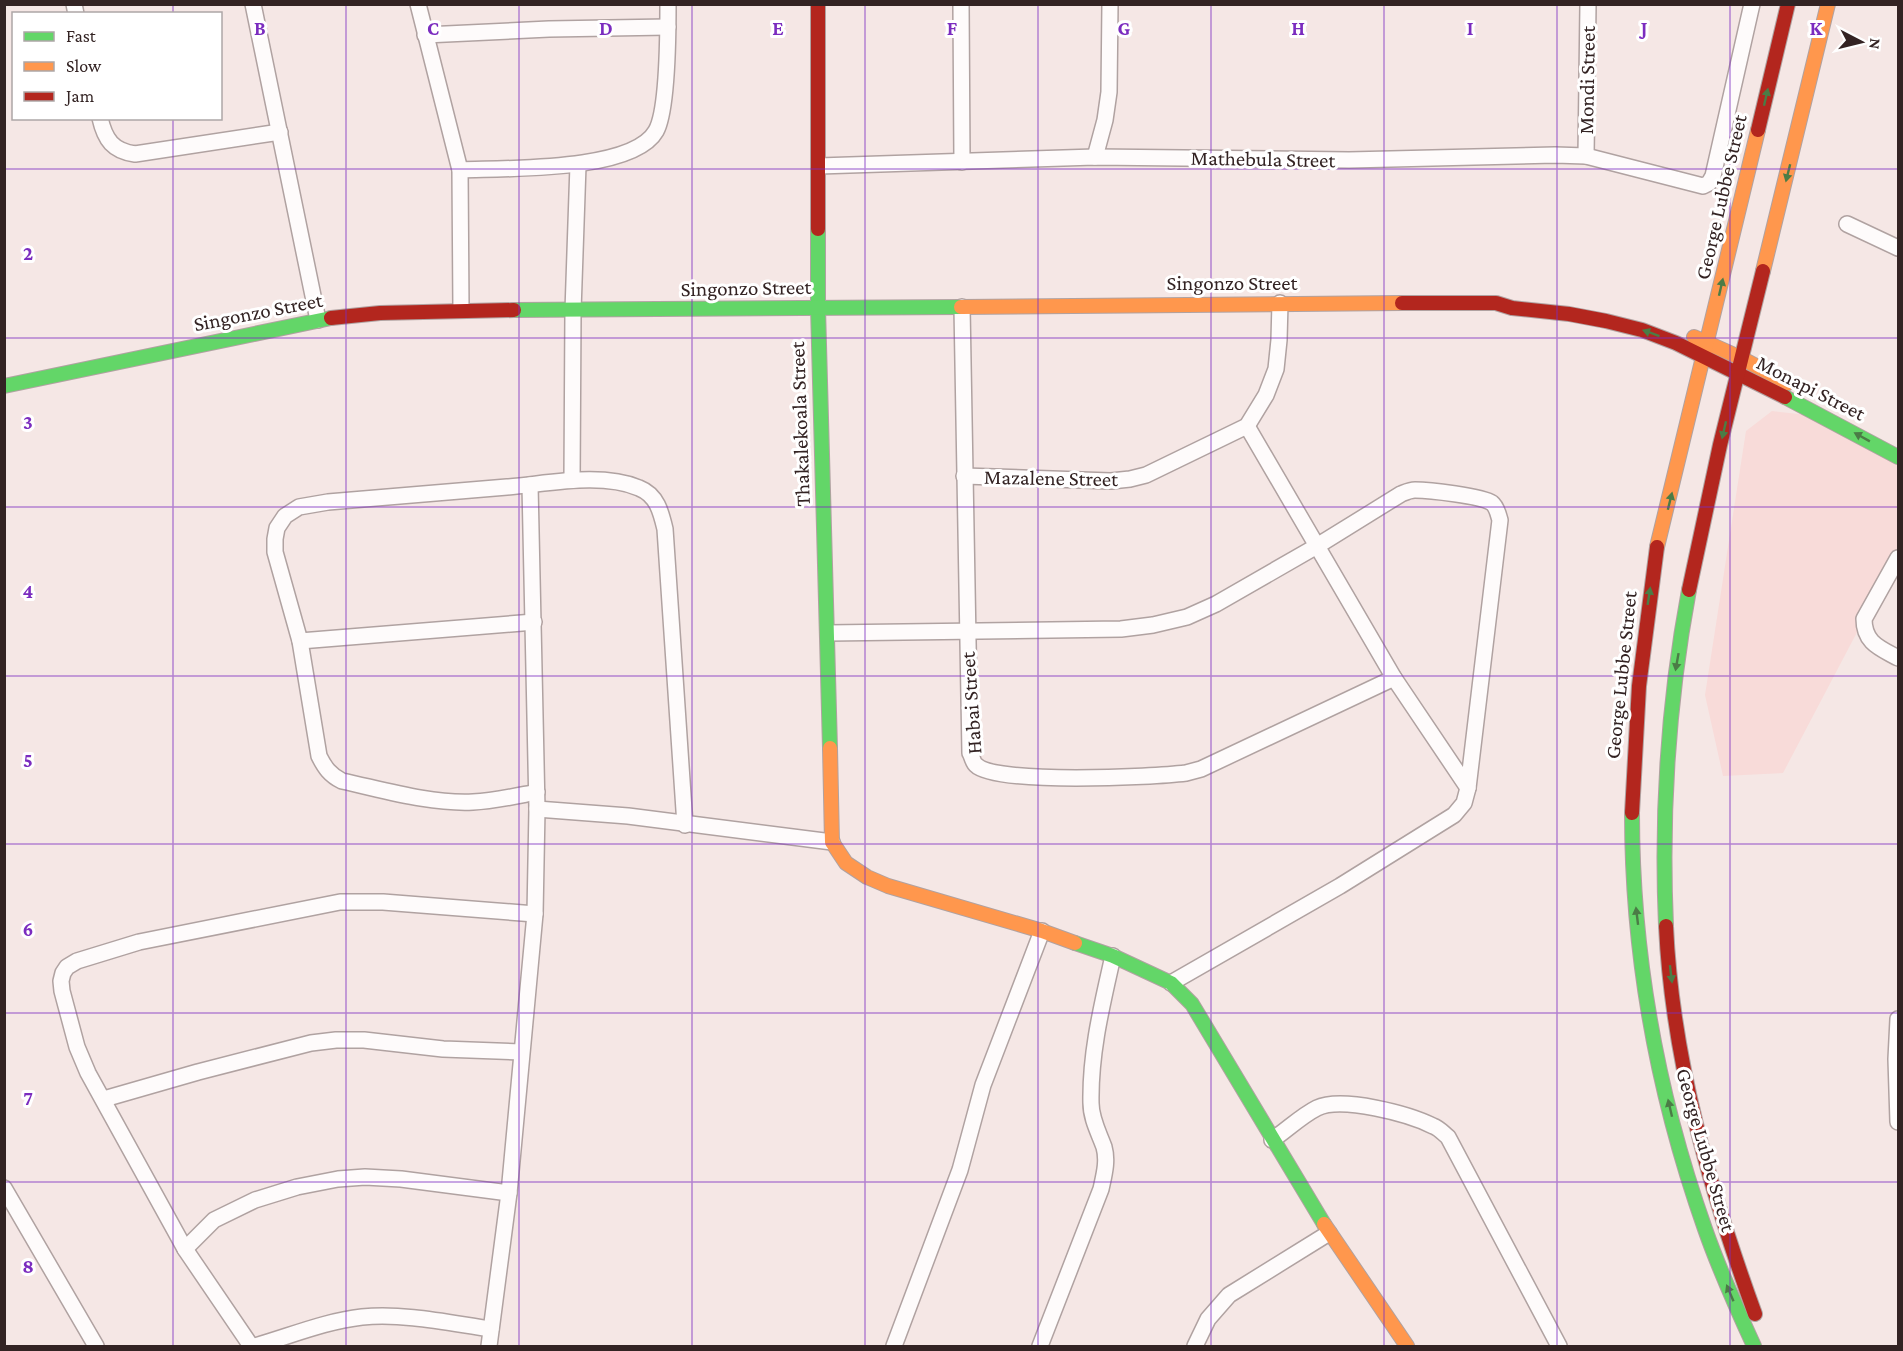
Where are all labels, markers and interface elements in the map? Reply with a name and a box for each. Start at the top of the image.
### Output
legend [12,12,222,120]
north arrow [1831,12,1891,72]
text: B [254,17,266,39]
text: C [427,17,439,39]
text: D [599,17,613,39]
text: E [772,17,784,39]
text: F [947,17,958,39]
text: G [1118,17,1131,39]
text: H [1291,17,1305,39]
text: I [1467,17,1474,39]
text: J [1639,17,1648,39]
text: K [1810,17,1824,39]
street label: Mondi Street [1574,24,1600,135]
text: Fast [66,26,97,46]
text: N [1866,37,1884,50]
text: Slow [66,56,102,76]
text: Jam [64,86,95,106]
one-way arrow [1762,88,1772,106]
street label: George Lubbe Street [1690,111,1752,282]
street label: Mathebula Street [1190,146,1337,172]
one-way arrow [1782,163,1792,182]
text: 2 [23,242,33,264]
street label: Singonzo Street [1167,271,1298,295]
street label: Singonzo Street [680,275,813,301]
one-way arrow [1717,277,1727,296]
street label: Singonzo Street [192,288,326,336]
one-way arrow [1642,328,1660,338]
street label: Thakalekoala Street [785,340,815,507]
street label: Monapi Street [1753,350,1870,426]
text: 3 [23,411,33,433]
one-way arrow [1718,421,1728,440]
one-way arrow [1853,432,1870,442]
street label: Mazalene Street [984,465,1119,491]
one-way arrow [1665,491,1675,510]
text: 4 [23,580,34,602]
one-way arrow [1645,586,1654,605]
street label: George Lubbe Street [1600,589,1642,760]
street label: Habai Street [955,650,987,755]
one-way arrow [1672,653,1681,672]
text: 5 [23,749,33,771]
one-way arrow [1632,906,1642,925]
text: 6 [23,918,33,940]
one-way arrow [1667,965,1676,984]
street label: George Lubbe Street [1671,1066,1741,1235]
text: 7 [23,1087,33,1109]
one-way arrow [1665,1098,1674,1117]
text: 8 [22,1255,34,1277]
one-way arrow [1725,1284,1735,1302]

